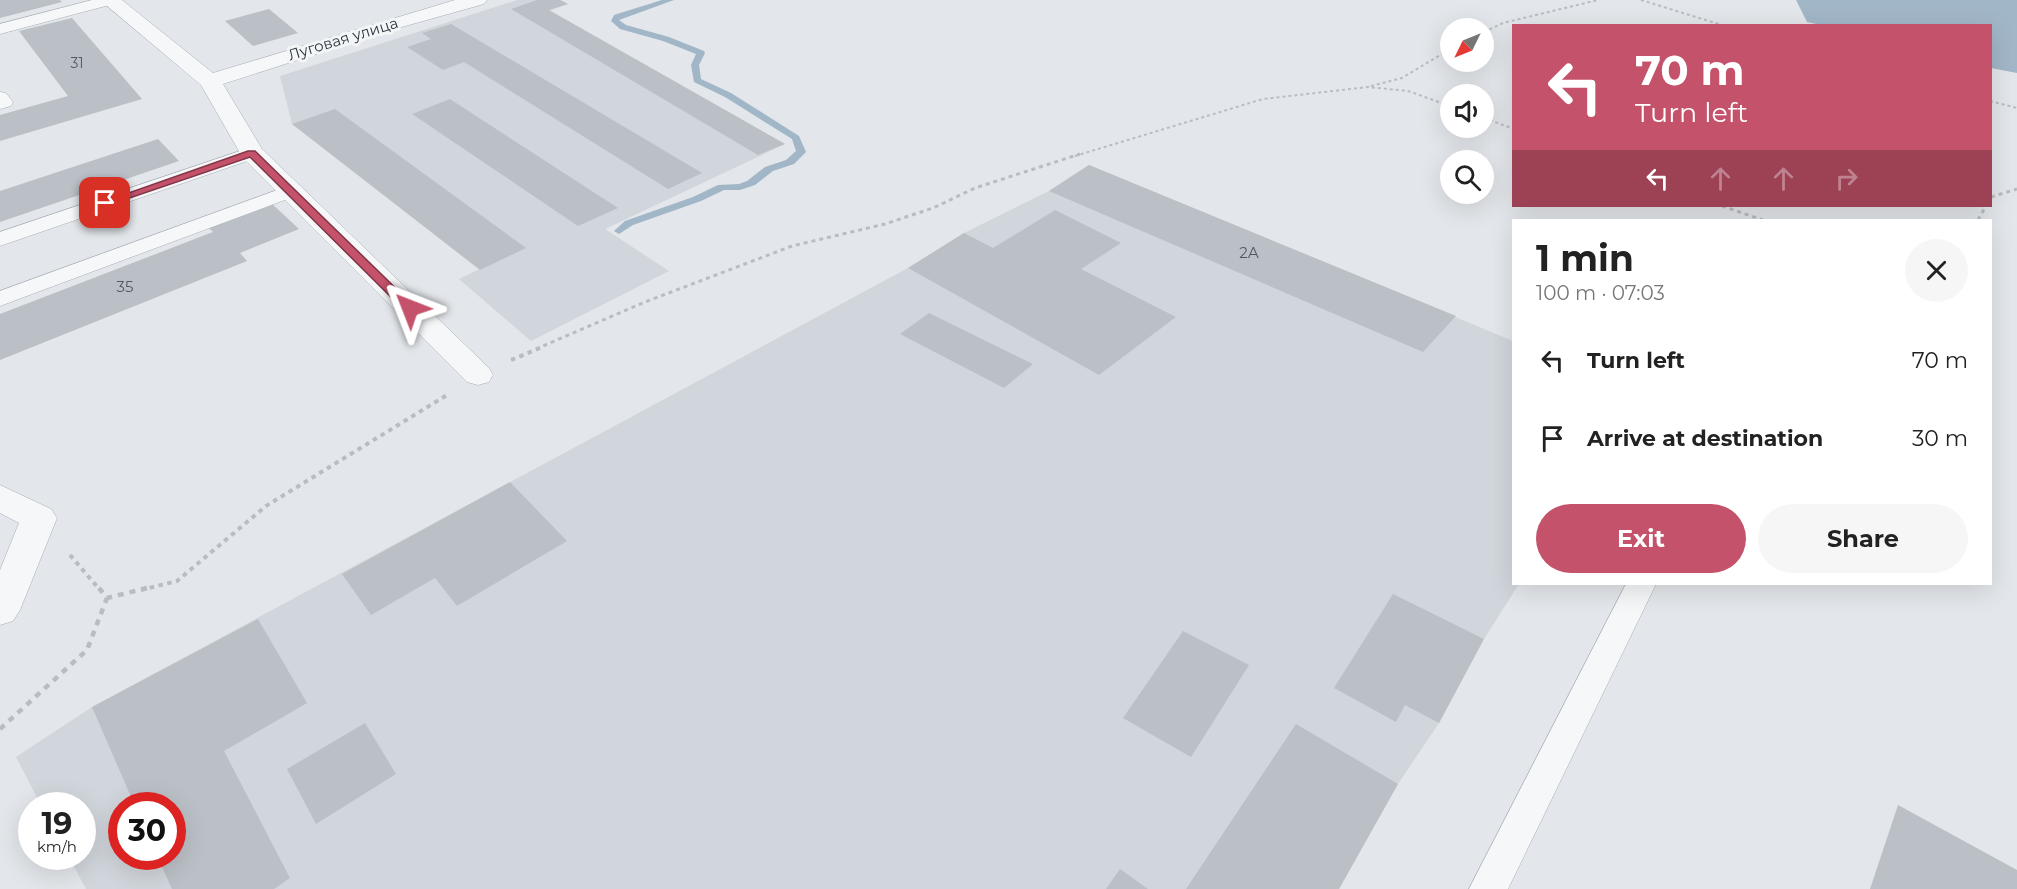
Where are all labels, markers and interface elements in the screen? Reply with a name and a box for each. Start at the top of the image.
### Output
street label: Луговая улица [285,13,400,64]
north arrow [1440,18,1494,72]
map controls [1440,18,1494,204]
text: 70 m [1635,44,1745,96]
icon: left [1536,48,1614,126]
house number: 31 [71,54,83,72]
button: sound [1440,84,1494,138]
text: Turn left [1635,96,1748,129]
button: search [1440,150,1494,204]
icon: left [1641,162,1674,195]
icon: ahead [1704,162,1737,195]
icon: ahead [1767,162,1800,195]
icon: right [1830,162,1863,195]
pin [79,177,130,228]
icon: arrive [88,186,121,219]
text: 1 min [1536,236,1634,280]
button: close [1905,239,1968,302]
house number: 2А [1239,243,1259,262]
position arrow [378,276,442,340]
house number: 35 [117,277,133,296]
text: 100 m · 07:03 [1536,281,1665,305]
icon: left [1536,344,1569,377]
text: Turn left [1587,347,1685,374]
text: 70 m [1912,347,1968,374]
icon: arrive [1536,422,1569,455]
text: Arrive at destination [1587,425,1823,452]
text: 30 m [1912,425,1968,452]
button: Exit [1536,504,1746,573]
button: Share [1758,504,1968,573]
speed limit sign: 30 [108,792,186,870]
text: 19 [42,805,72,842]
text: km/h [37,837,77,856]

